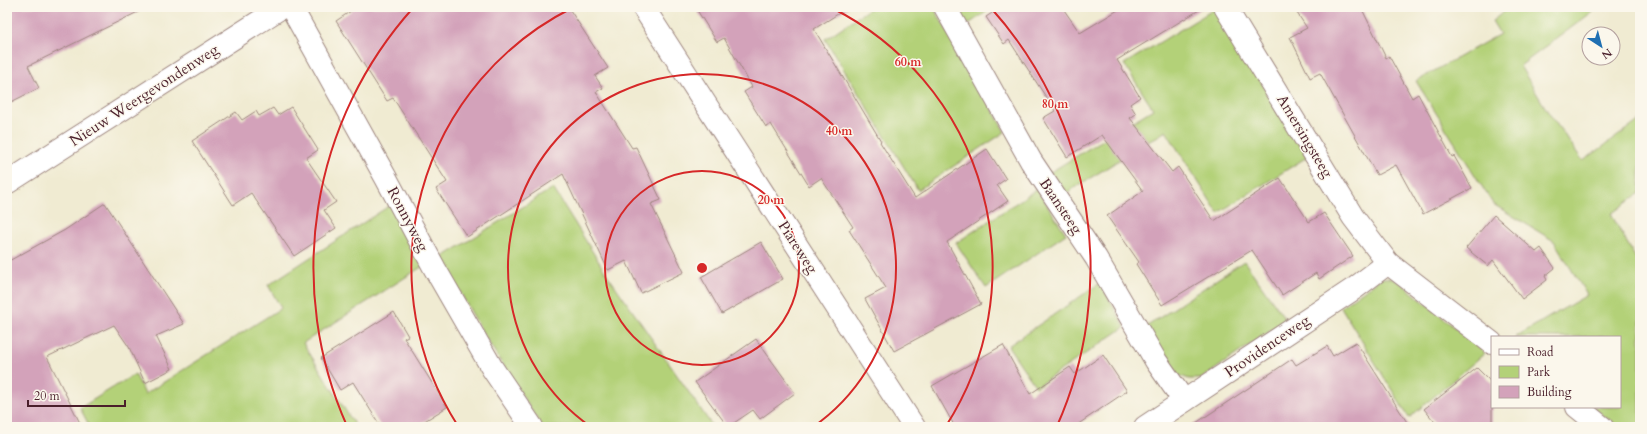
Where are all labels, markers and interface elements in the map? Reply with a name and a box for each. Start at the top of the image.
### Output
north arrow [1581,26,1621,66]
street label: Nieuw Weergevondenweg [66,39,223,151]
text: N [1598,45,1615,63]
text: 60 m [895,54,922,70]
street label: Amersingsteeg [1272,91,1338,182]
text: 80 m [1042,96,1069,112]
text: 40 m [826,123,853,139]
street label: Baansteeg [1035,174,1087,238]
street label: Ronnyweg [383,183,434,255]
text: 20 m [758,192,785,208]
street label: Piareweg [774,217,823,278]
centre of rings [695,261,709,275]
street label: Providenceweg [1221,310,1314,382]
legend [1491,336,1621,408]
text: Road [1527,344,1554,360]
text: Park [1527,364,1551,380]
scale bar [28,382,125,408]
text: Building [1527,384,1572,400]
text: 20 m [34,388,61,404]

